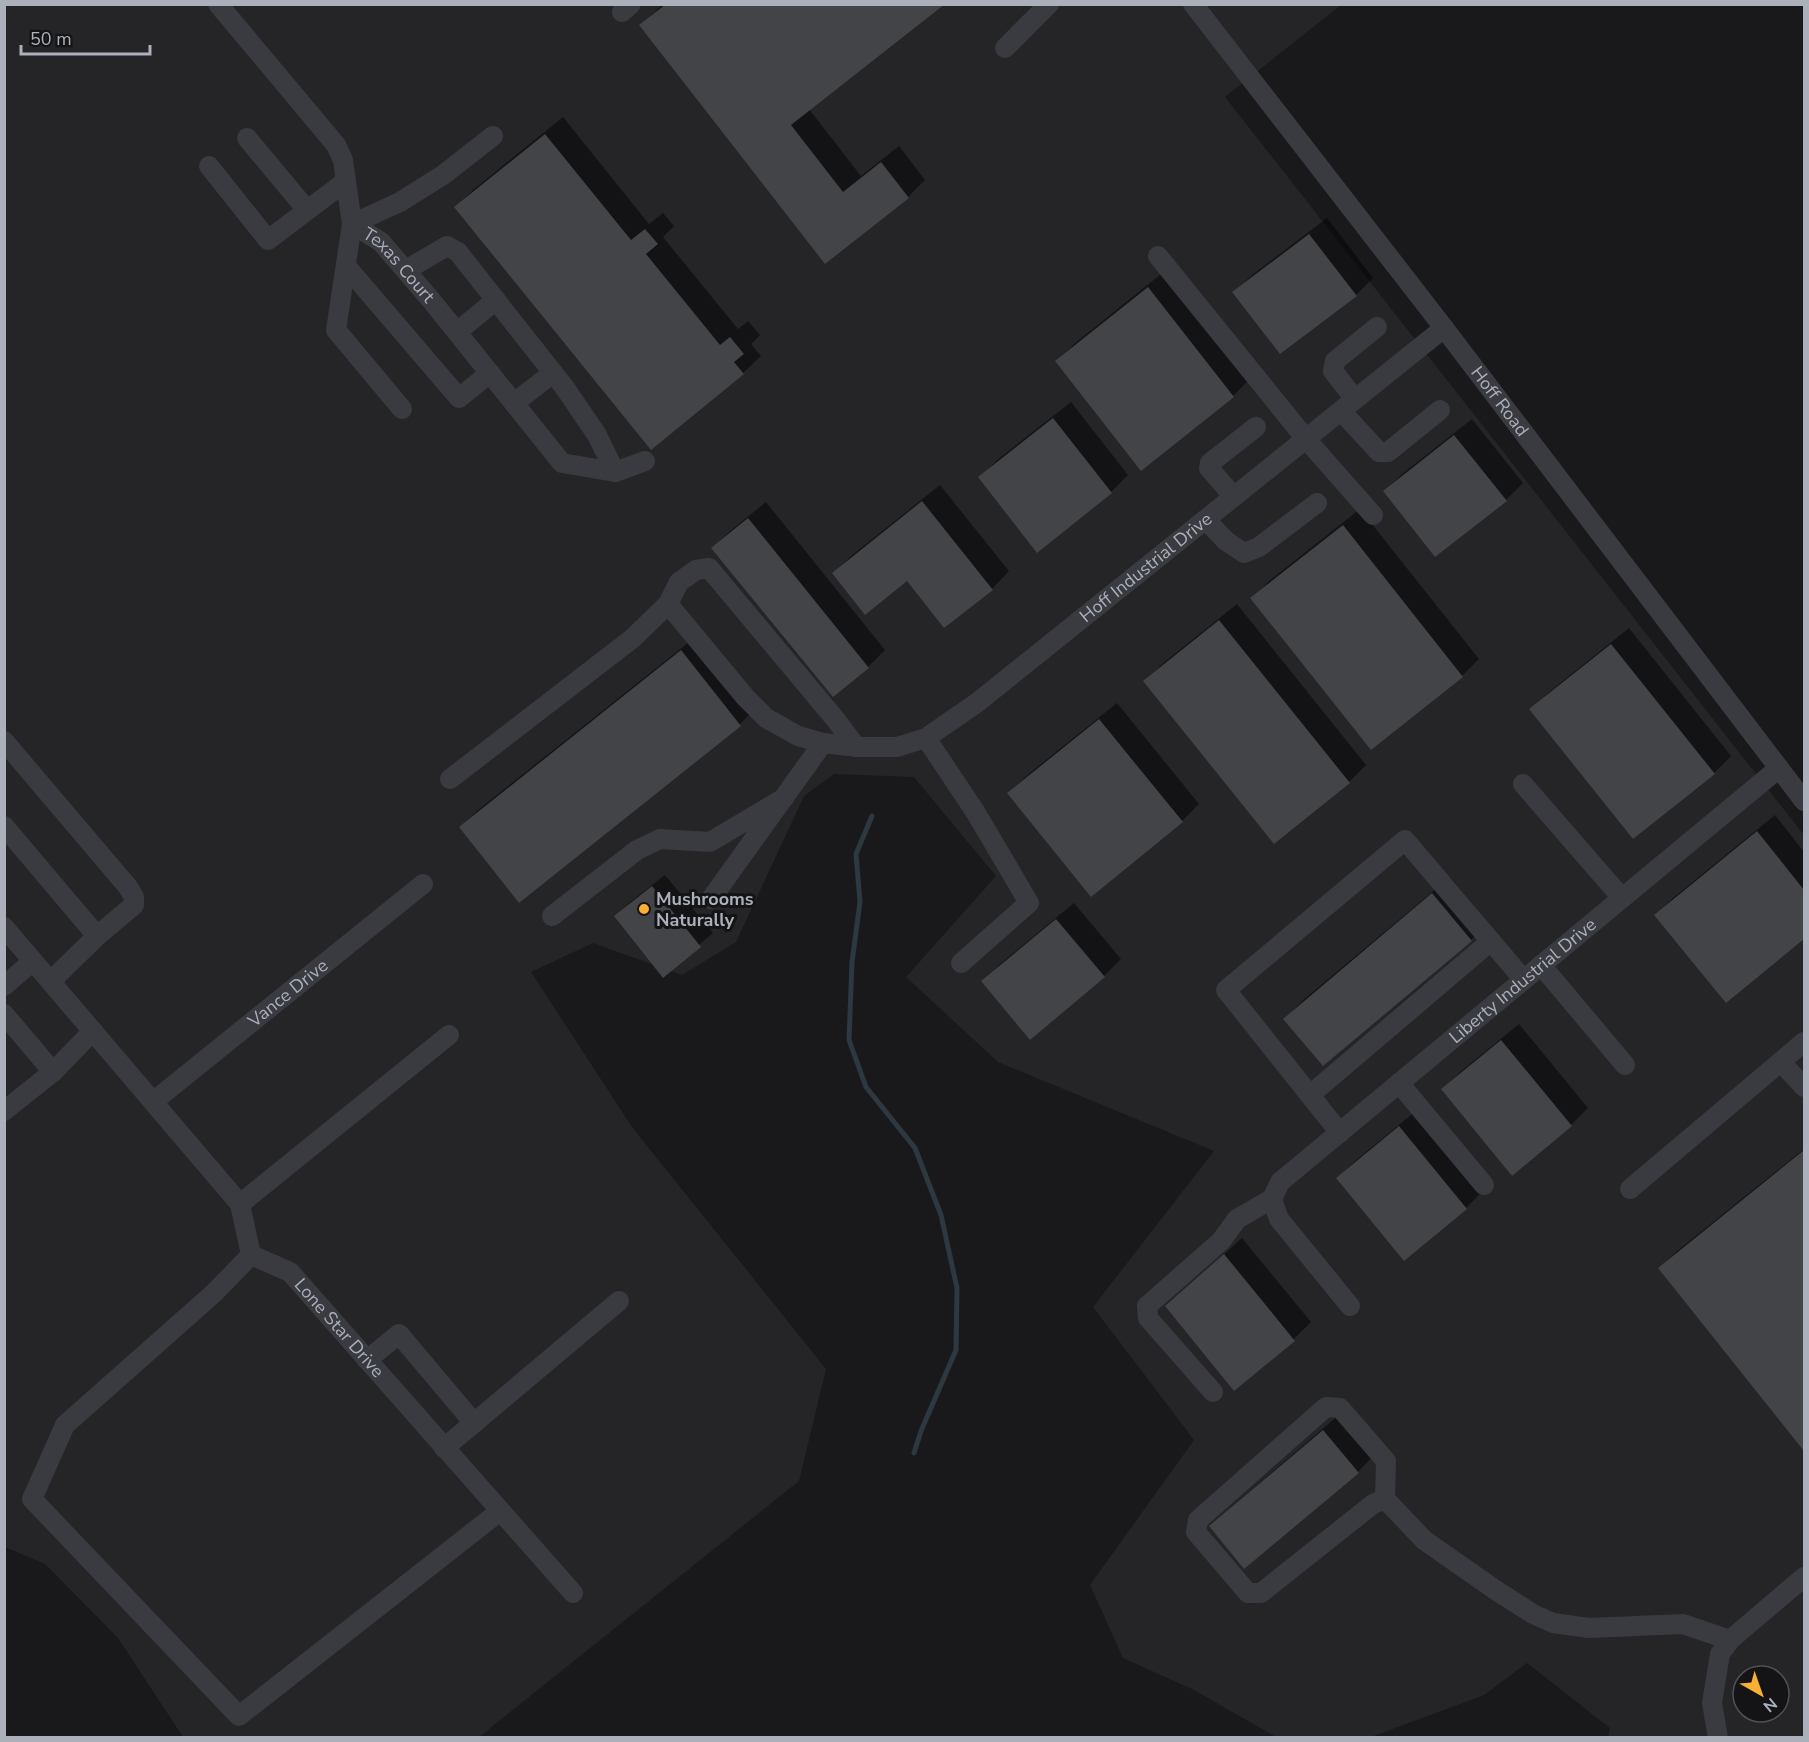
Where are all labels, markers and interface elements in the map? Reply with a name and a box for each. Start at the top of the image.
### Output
scale bar [21,18,150,56]
text: 50 m [30,27,72,51]
street label: Texas Court [358,222,441,309]
street label: Hoff Road [1465,361,1534,441]
street label: Hoff Industrial Drive [1075,507,1217,628]
place label: Mushrooms Naturally [656,887,754,932]
marker: Mushrooms Naturally [637,902,651,916]
street label: Liberty Industrial Drive [1444,913,1601,1049]
street label: Vance Drive [242,953,333,1033]
street label: Lone Star Drive [289,1273,390,1383]
north arrow [1731,1664,1791,1724]
text: N [1758,1692,1782,1717]

